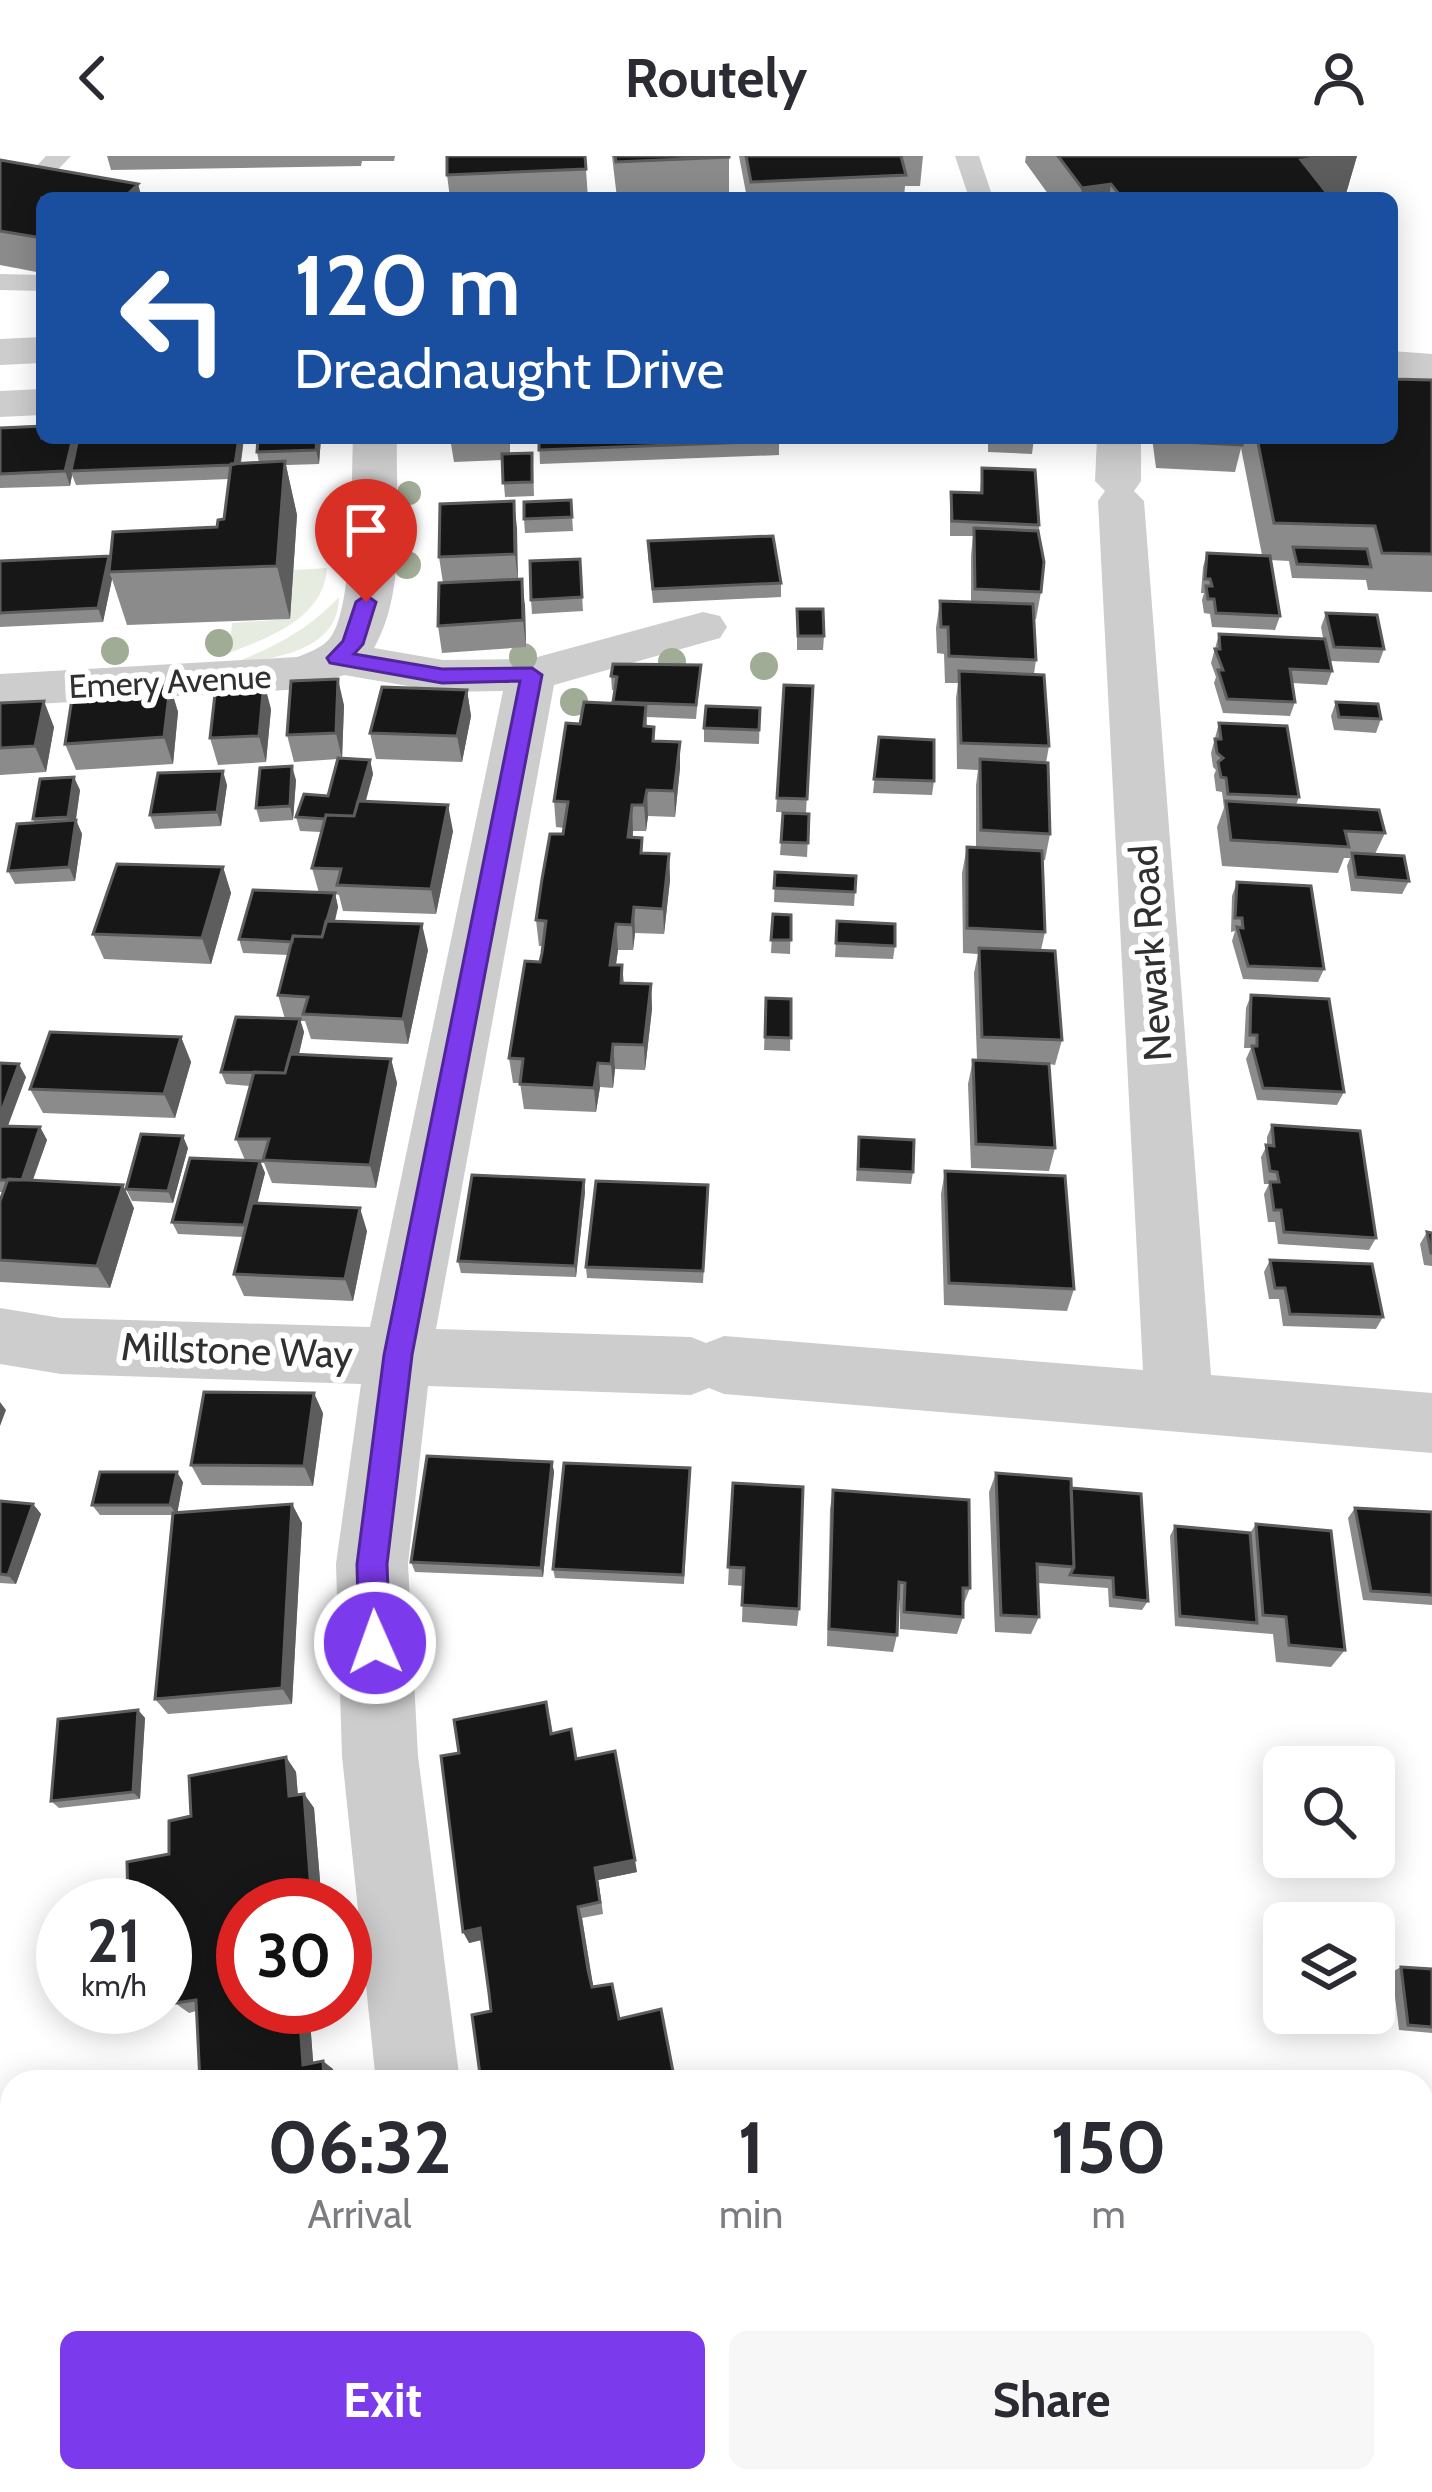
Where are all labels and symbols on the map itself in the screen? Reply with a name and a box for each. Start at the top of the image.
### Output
pin [315,479,417,602]
street label: Emery Avenue [68,656,272,706]
street label: Newark Road [1118,843,1182,1063]
street label: Millstone Way [120,1322,354,1378]
position arrow [312,1580,438,1706]
speed limit sign: 30 [216,1878,372,2034]

